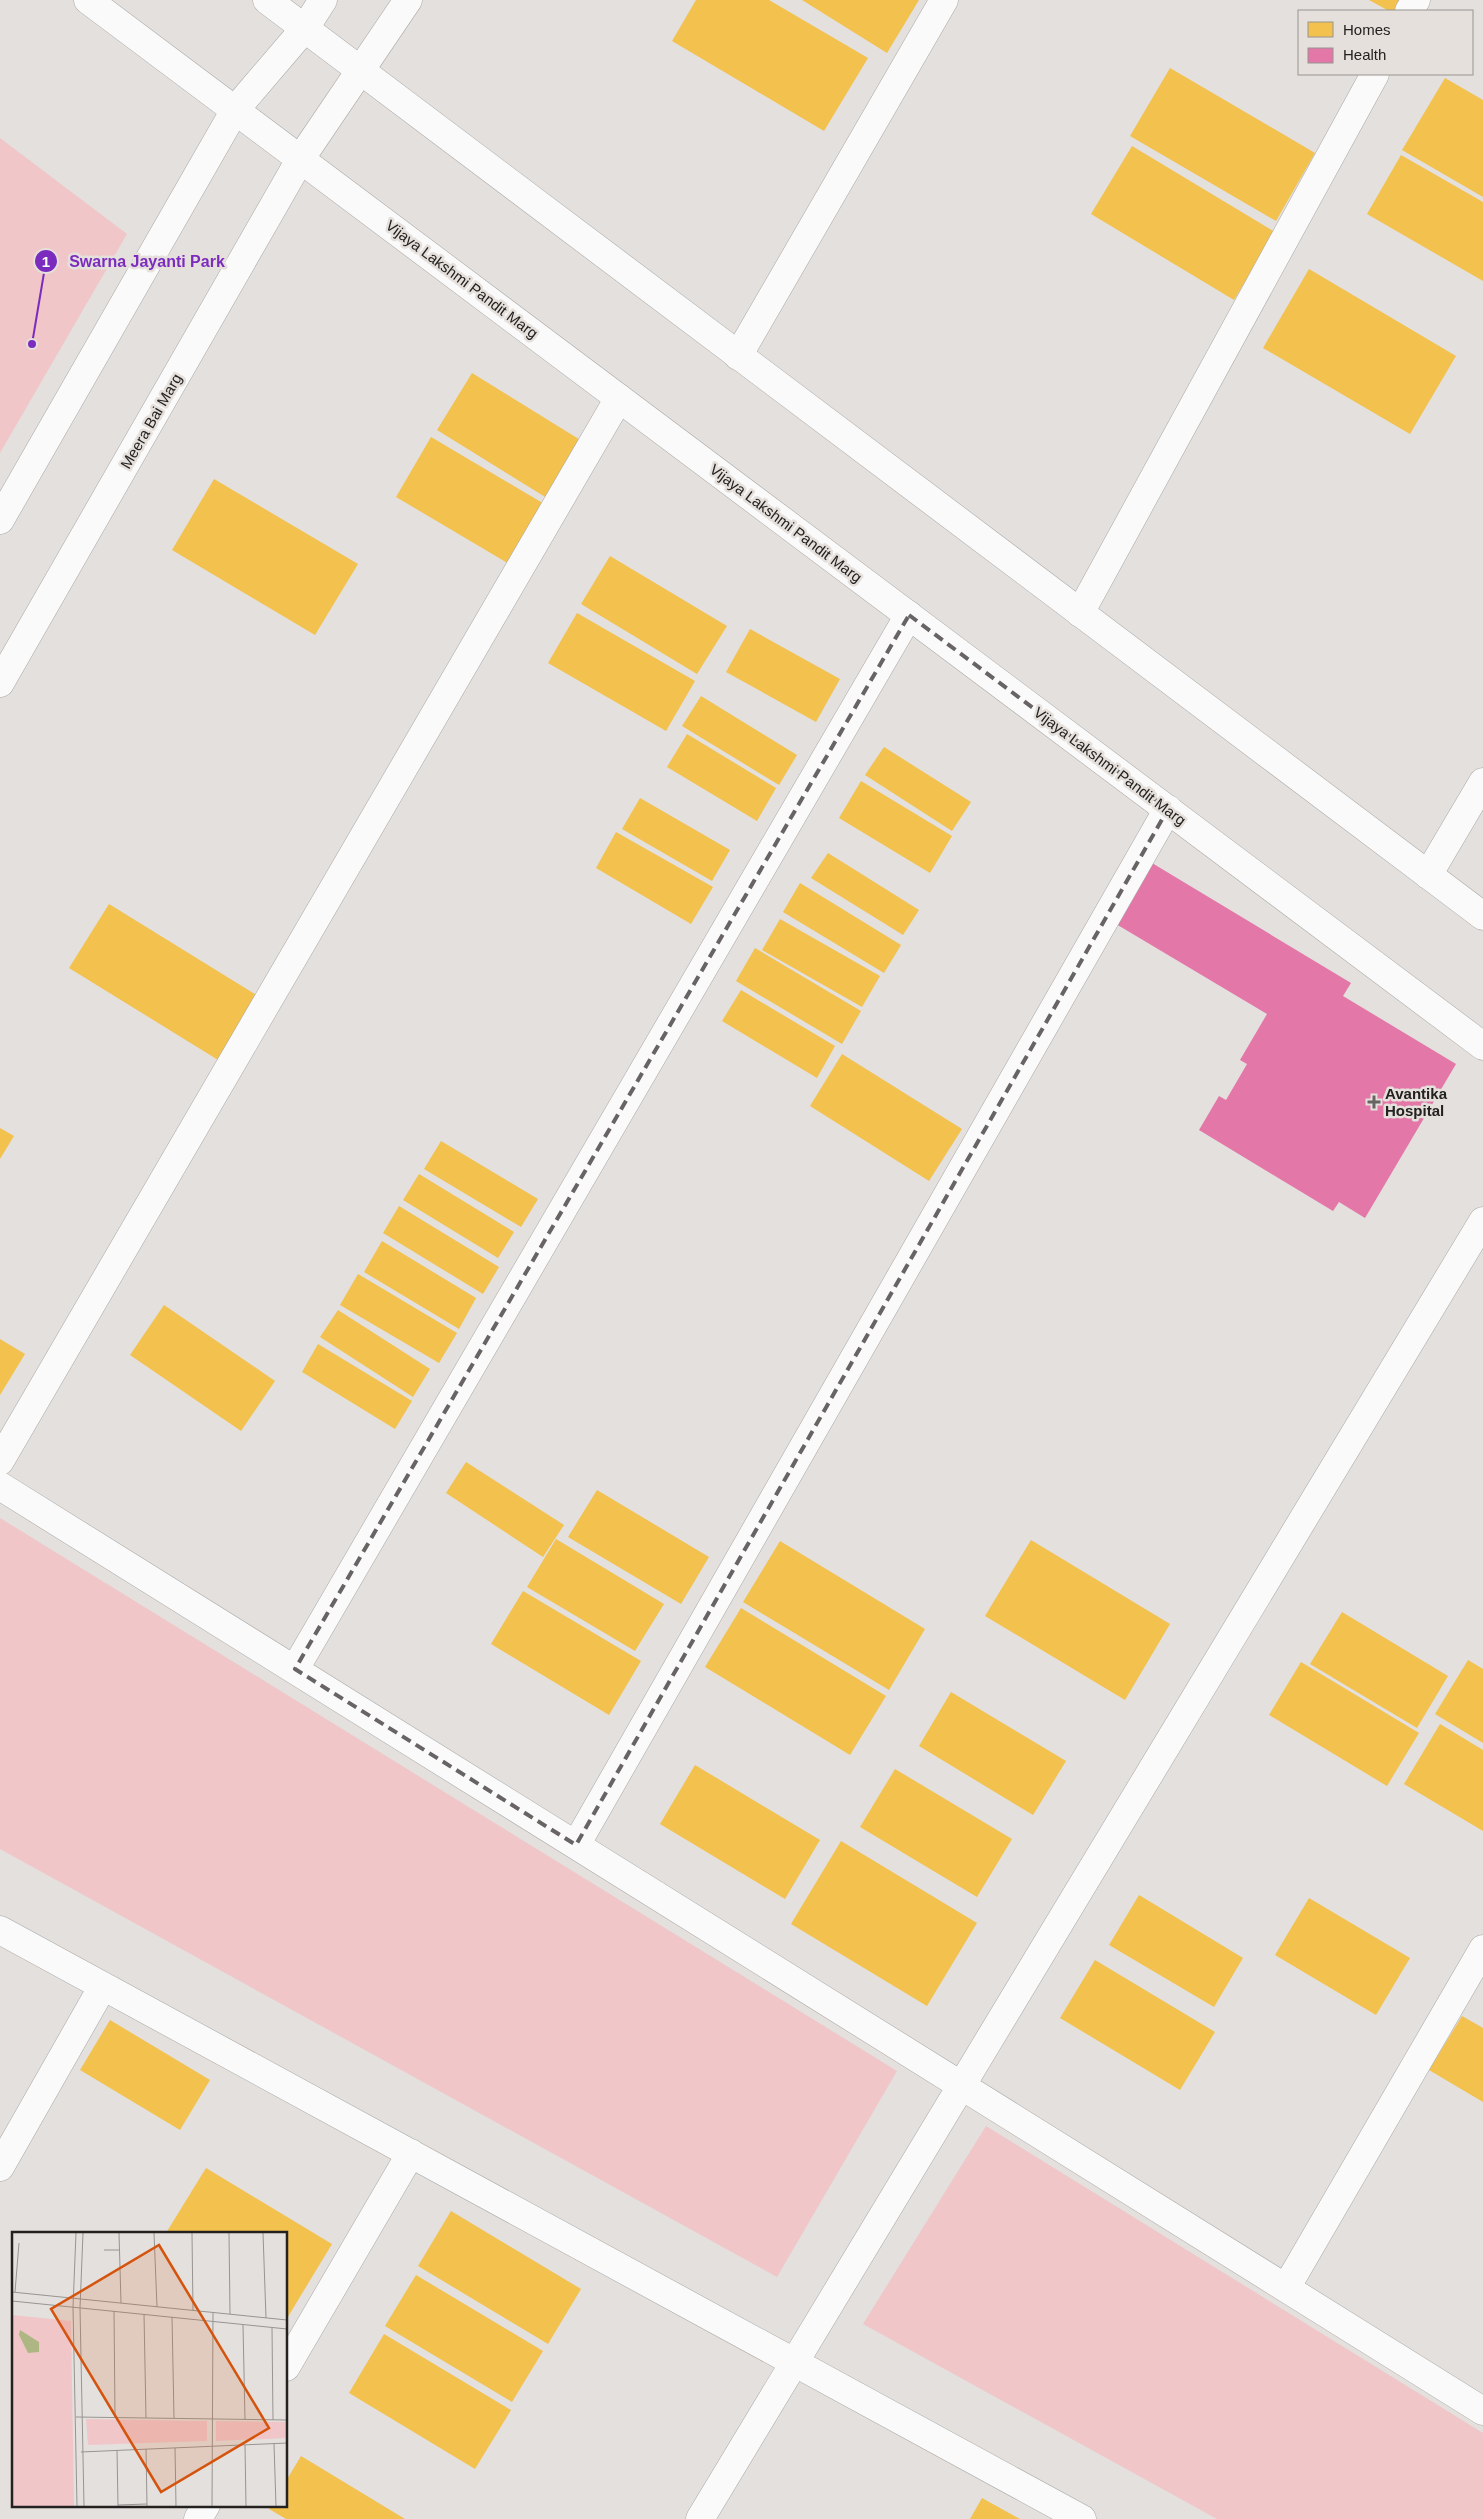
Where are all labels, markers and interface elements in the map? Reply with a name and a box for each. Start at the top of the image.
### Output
legend [1298,10,1473,75]
text: Homes [1343,21,1391,38]
text: Health [1343,46,1386,63]
street label: Vijaya Lakshmi Pandit Marg [383,216,541,342]
callout: Swarna Jayanti Park [34,246,235,277]
text: 1 [42,253,50,270]
text: Swarna Jayanti Park [69,253,225,270]
street label: Meera Bai Marg [117,371,185,471]
street label: Vijaya Lakshmi Pandit Marg [707,460,865,586]
street label: Vijaya Lakshmi Pandit Marg [1031,703,1189,829]
place label: Avantika Hospital [1385,1085,1448,1119]
marker: Avantika Hospital [1367,1095,1381,1109]
inset map [12,2232,288,2506]

